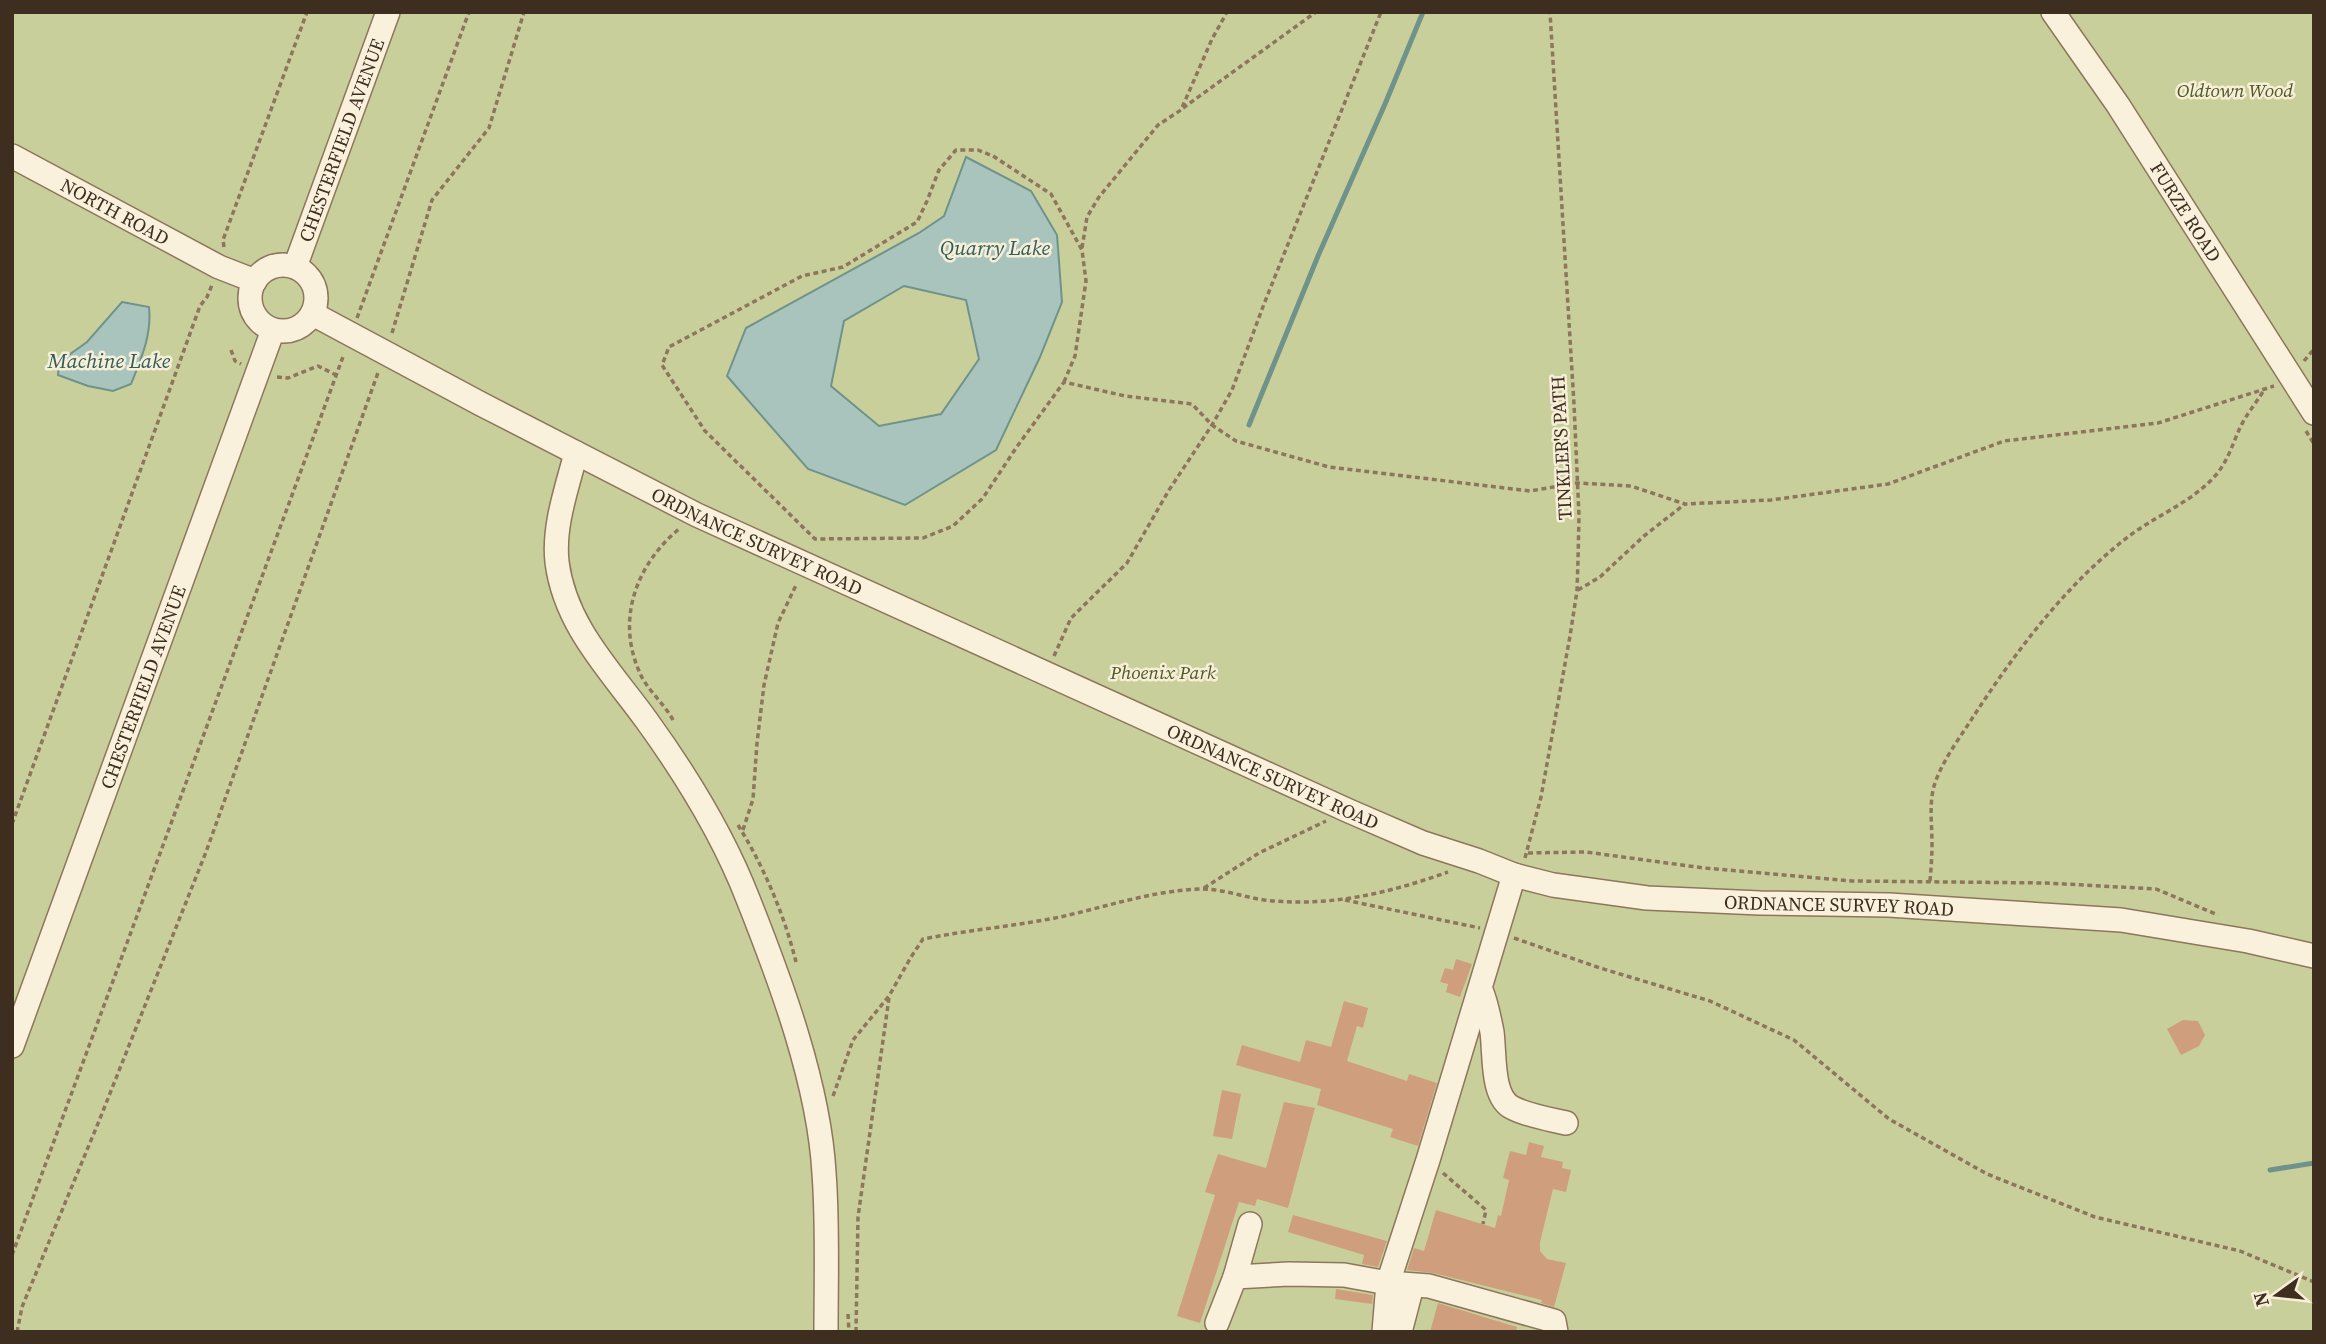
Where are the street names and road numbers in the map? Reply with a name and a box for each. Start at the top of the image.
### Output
street label: CHESTERFIELD AVENUE [292,35,390,246]
street label: FURZE ROAD [2144,157,2228,267]
street label: NORTH ROAD [56,172,174,251]
street label: TINKLER'S PATH [1544,375,1578,521]
street label: ORDNANCE SURVEY ROAD [647,481,867,601]
street label: CHESTERFIELD AVENUE [94,582,192,793]
street label: ORDNANCE SURVEY ROAD [1163,717,1383,835]
street label: ORDNANCE SURVEY ROAD [1724,888,1955,922]

